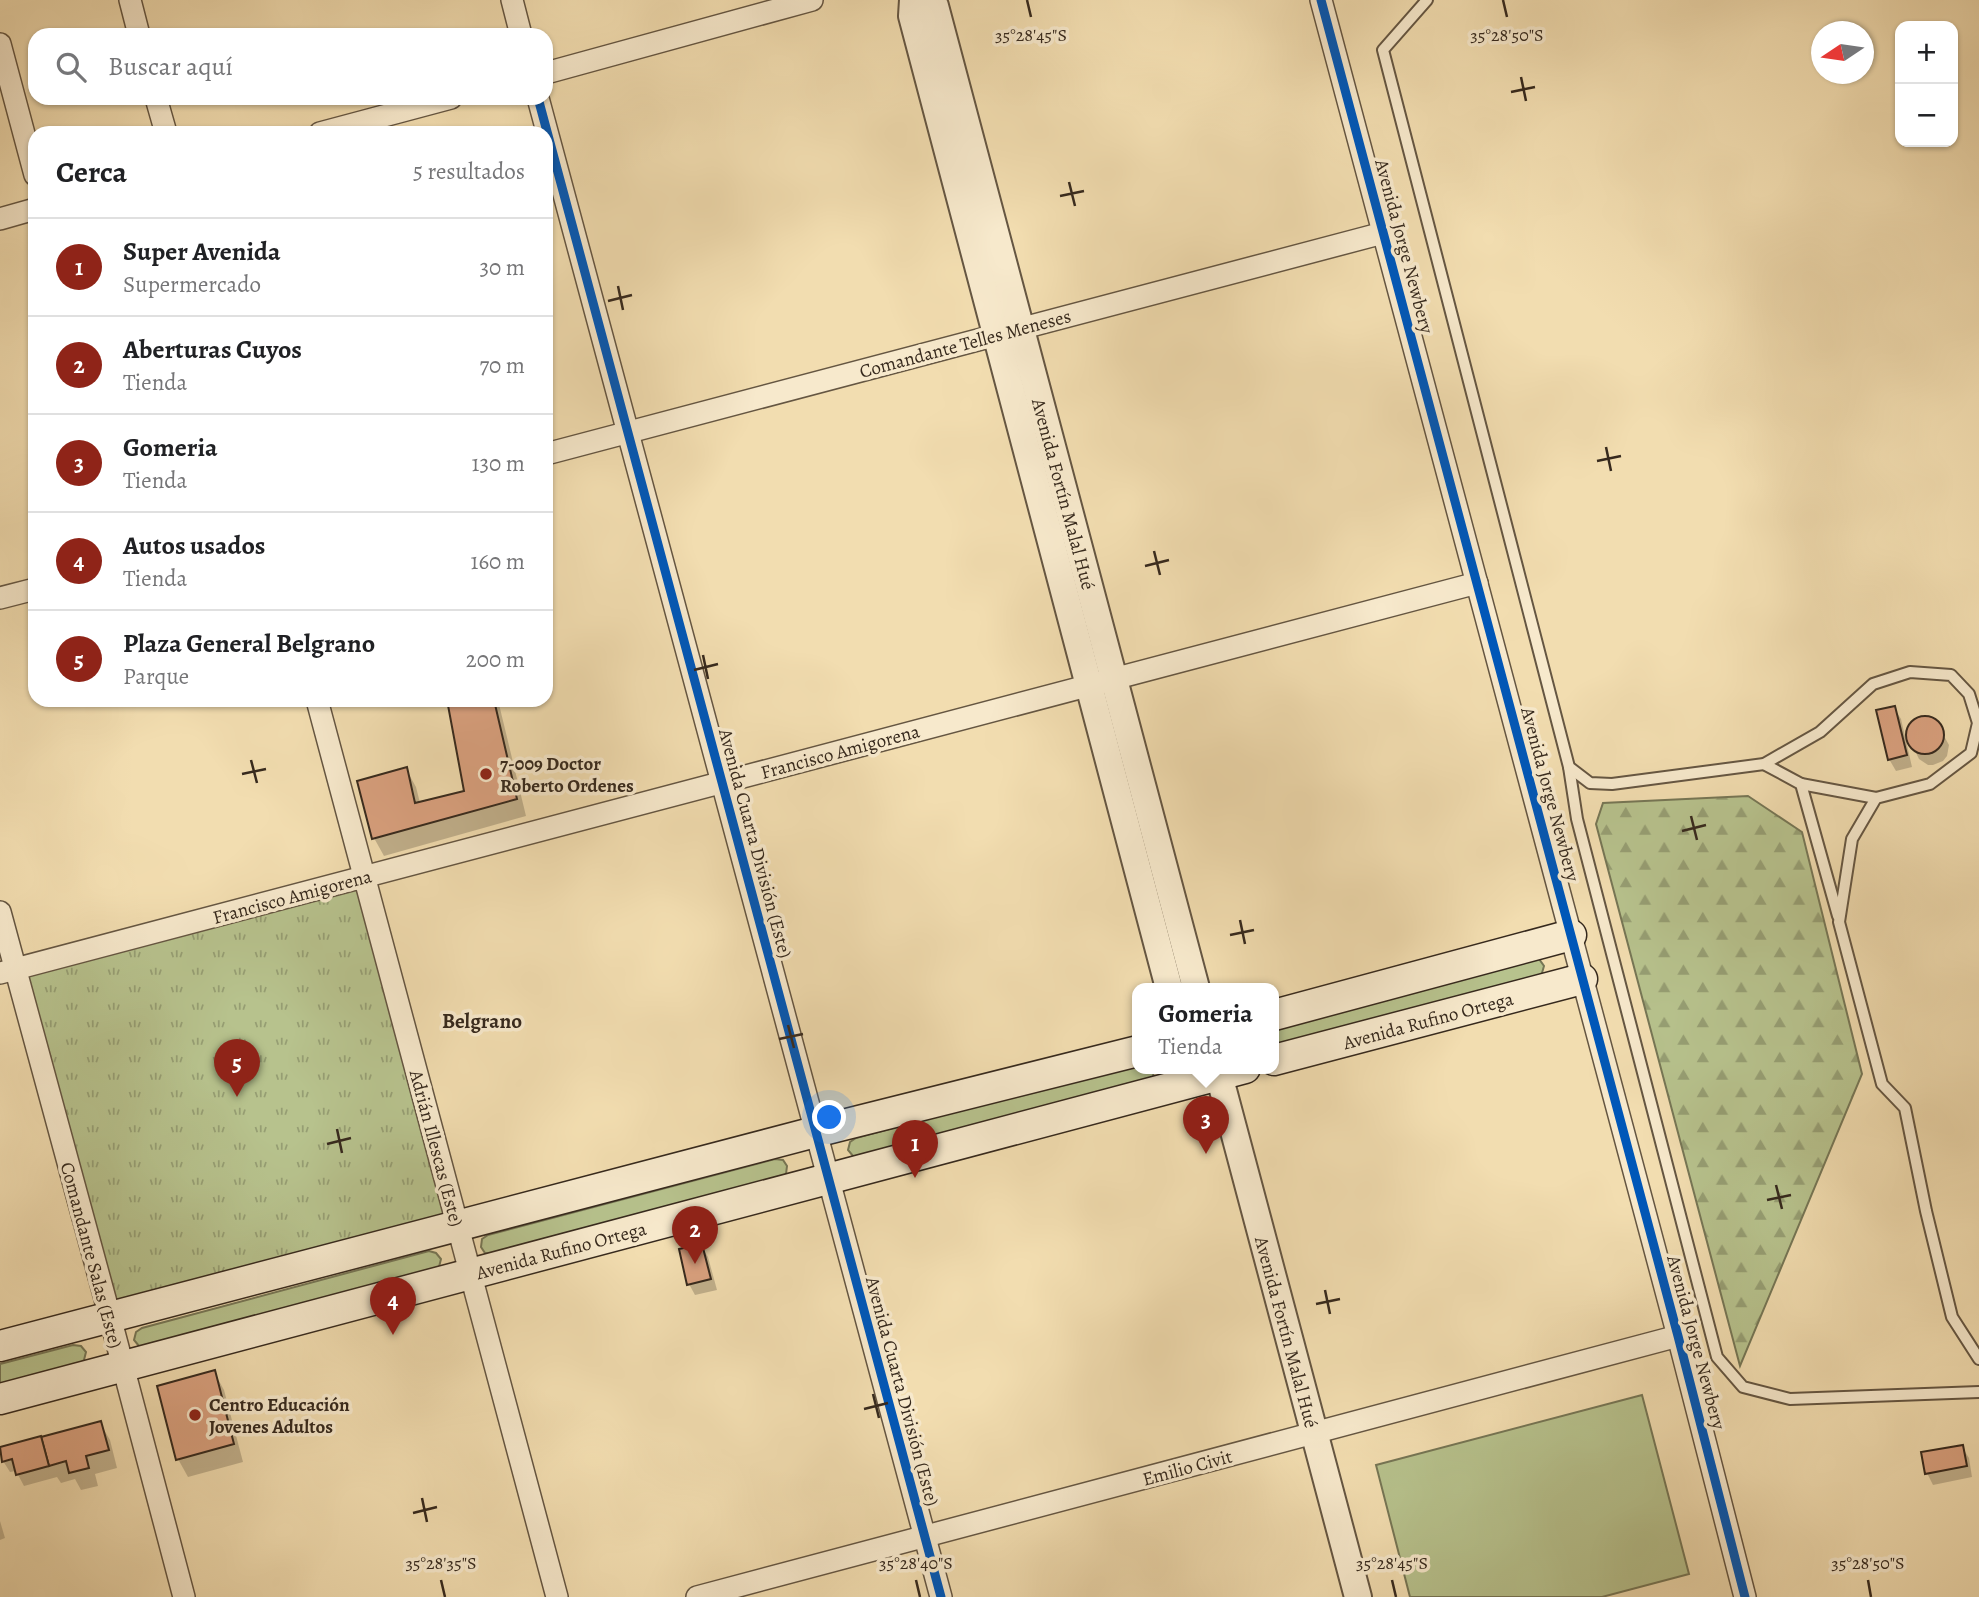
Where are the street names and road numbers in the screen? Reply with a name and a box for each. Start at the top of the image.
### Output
street label: Avenida Jorge Newbery [1368,155,1440,337]
street label: Comandante Telles Meneses [857,303,1074,385]
street label: Avenida Fortín Malal Hué [1025,395,1101,593]
street label: Avenida Jorge Newbery [1514,703,1586,885]
street label: Francisco Amigorena [758,718,923,786]
street label: Avenida Cuarta División (Este) [712,725,798,961]
street label: Francisco Amigorena [210,863,375,931]
street label: Avenida Rufino Ortega [1339,986,1516,1056]
street label: Adrián Illescas (Este) [402,1066,469,1229]
street label: Comandante Salas (Este) [54,1159,128,1351]
street label: Avenida Rufino Ortega [472,1216,649,1286]
street label: Avenida Fortín Malal Hué [1248,1233,1324,1431]
street label: Avenida Jorge Newbery [1660,1251,1732,1433]
street label: Avenida Cuarta División (Este) [859,1273,945,1509]
street label: Emilio Civit [1139,1444,1235,1492]

